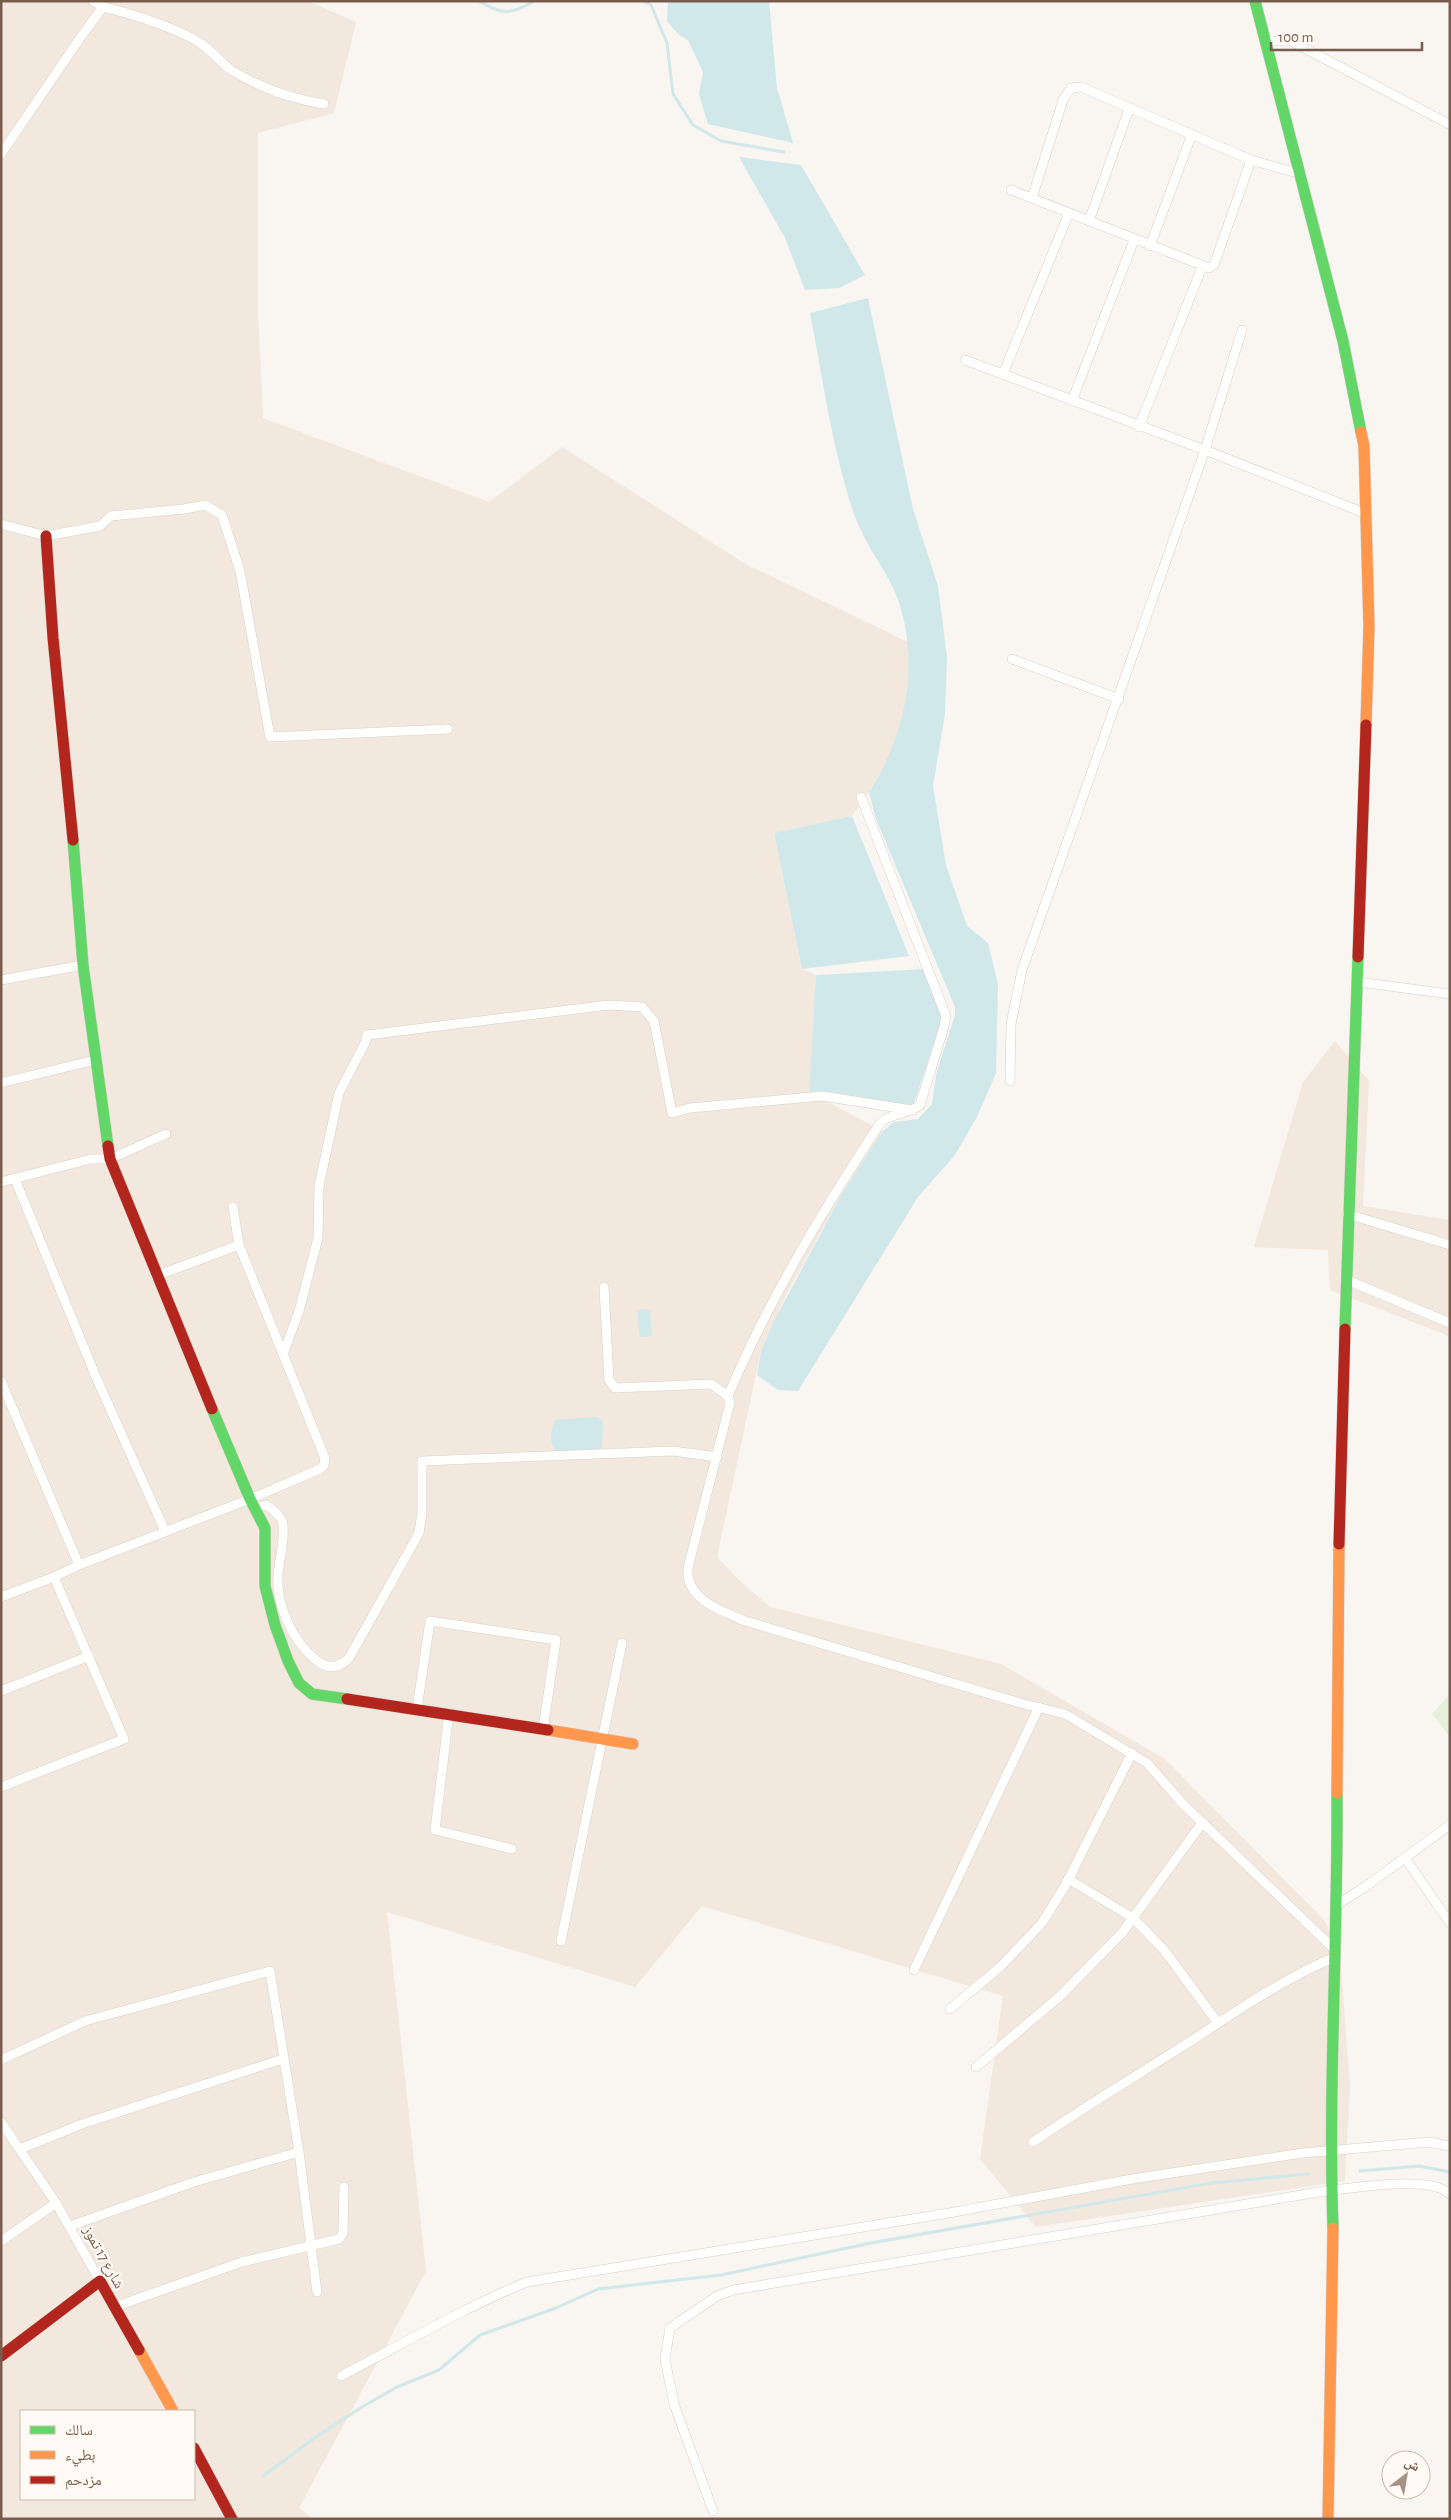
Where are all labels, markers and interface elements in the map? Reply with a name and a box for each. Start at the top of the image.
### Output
scale bar [1271,20,1422,52]
text: 100 m [1278,30,1313,45]
street label: شارع 17 تموز [78,2223,127,2292]
legend [20,2410,195,2500]
text: سالك [65,2423,93,2438]
text: بطيء [65,2448,95,2467]
north arrow [1381,2450,1431,2500]
text: ش [1402,2455,1422,2475]
text: مزدحم [65,2473,102,2490]

